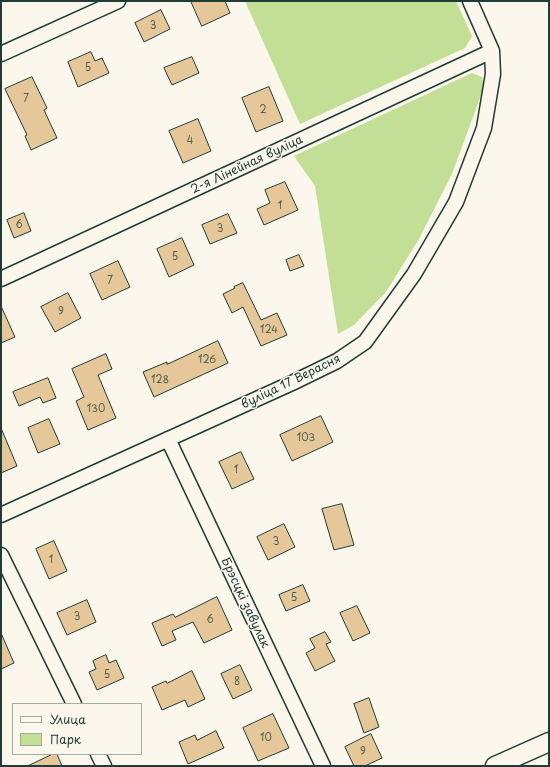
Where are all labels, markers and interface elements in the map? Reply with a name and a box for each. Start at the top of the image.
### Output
house number: 3 [150,20,156,32]
house number: 5 [85,62,91,74]
house number: 7 [23,93,29,105]
house number: 2 [259,104,267,116]
street label: 2-я Лінейная вуліца [189,133,305,197]
house number: 4 [187,135,193,147]
house number: 1 [278,200,282,212]
house number: 6 [15,219,23,231]
house number: 3 [217,223,223,235]
house number: 5 [172,251,178,263]
house number: 7 [107,275,113,287]
house number: 9 [58,306,64,318]
house number: 124 [260,324,278,336]
street label: вуліца 17 Верасня [239,352,343,412]
house number: 126 [198,354,216,366]
house number: 128 [151,374,169,386]
house number: 130 [87,403,105,415]
house number: 103 [297,432,315,444]
house number: 1 [234,464,238,476]
house number: 3 [273,536,279,548]
house number: 1 [49,554,53,566]
street label: Брэсцкі завулак [218,556,272,650]
house number: 5 [291,592,297,604]
house number: 3 [74,611,80,623]
house number: 6 [206,614,214,626]
house number: 5 [104,669,110,681]
house number: 8 [234,676,240,688]
legend [12,703,142,755]
text: Улица [50,710,86,728]
text: Парк [50,730,81,748]
house number: 10 [260,732,272,744]
house number: 9 [360,746,366,758]

